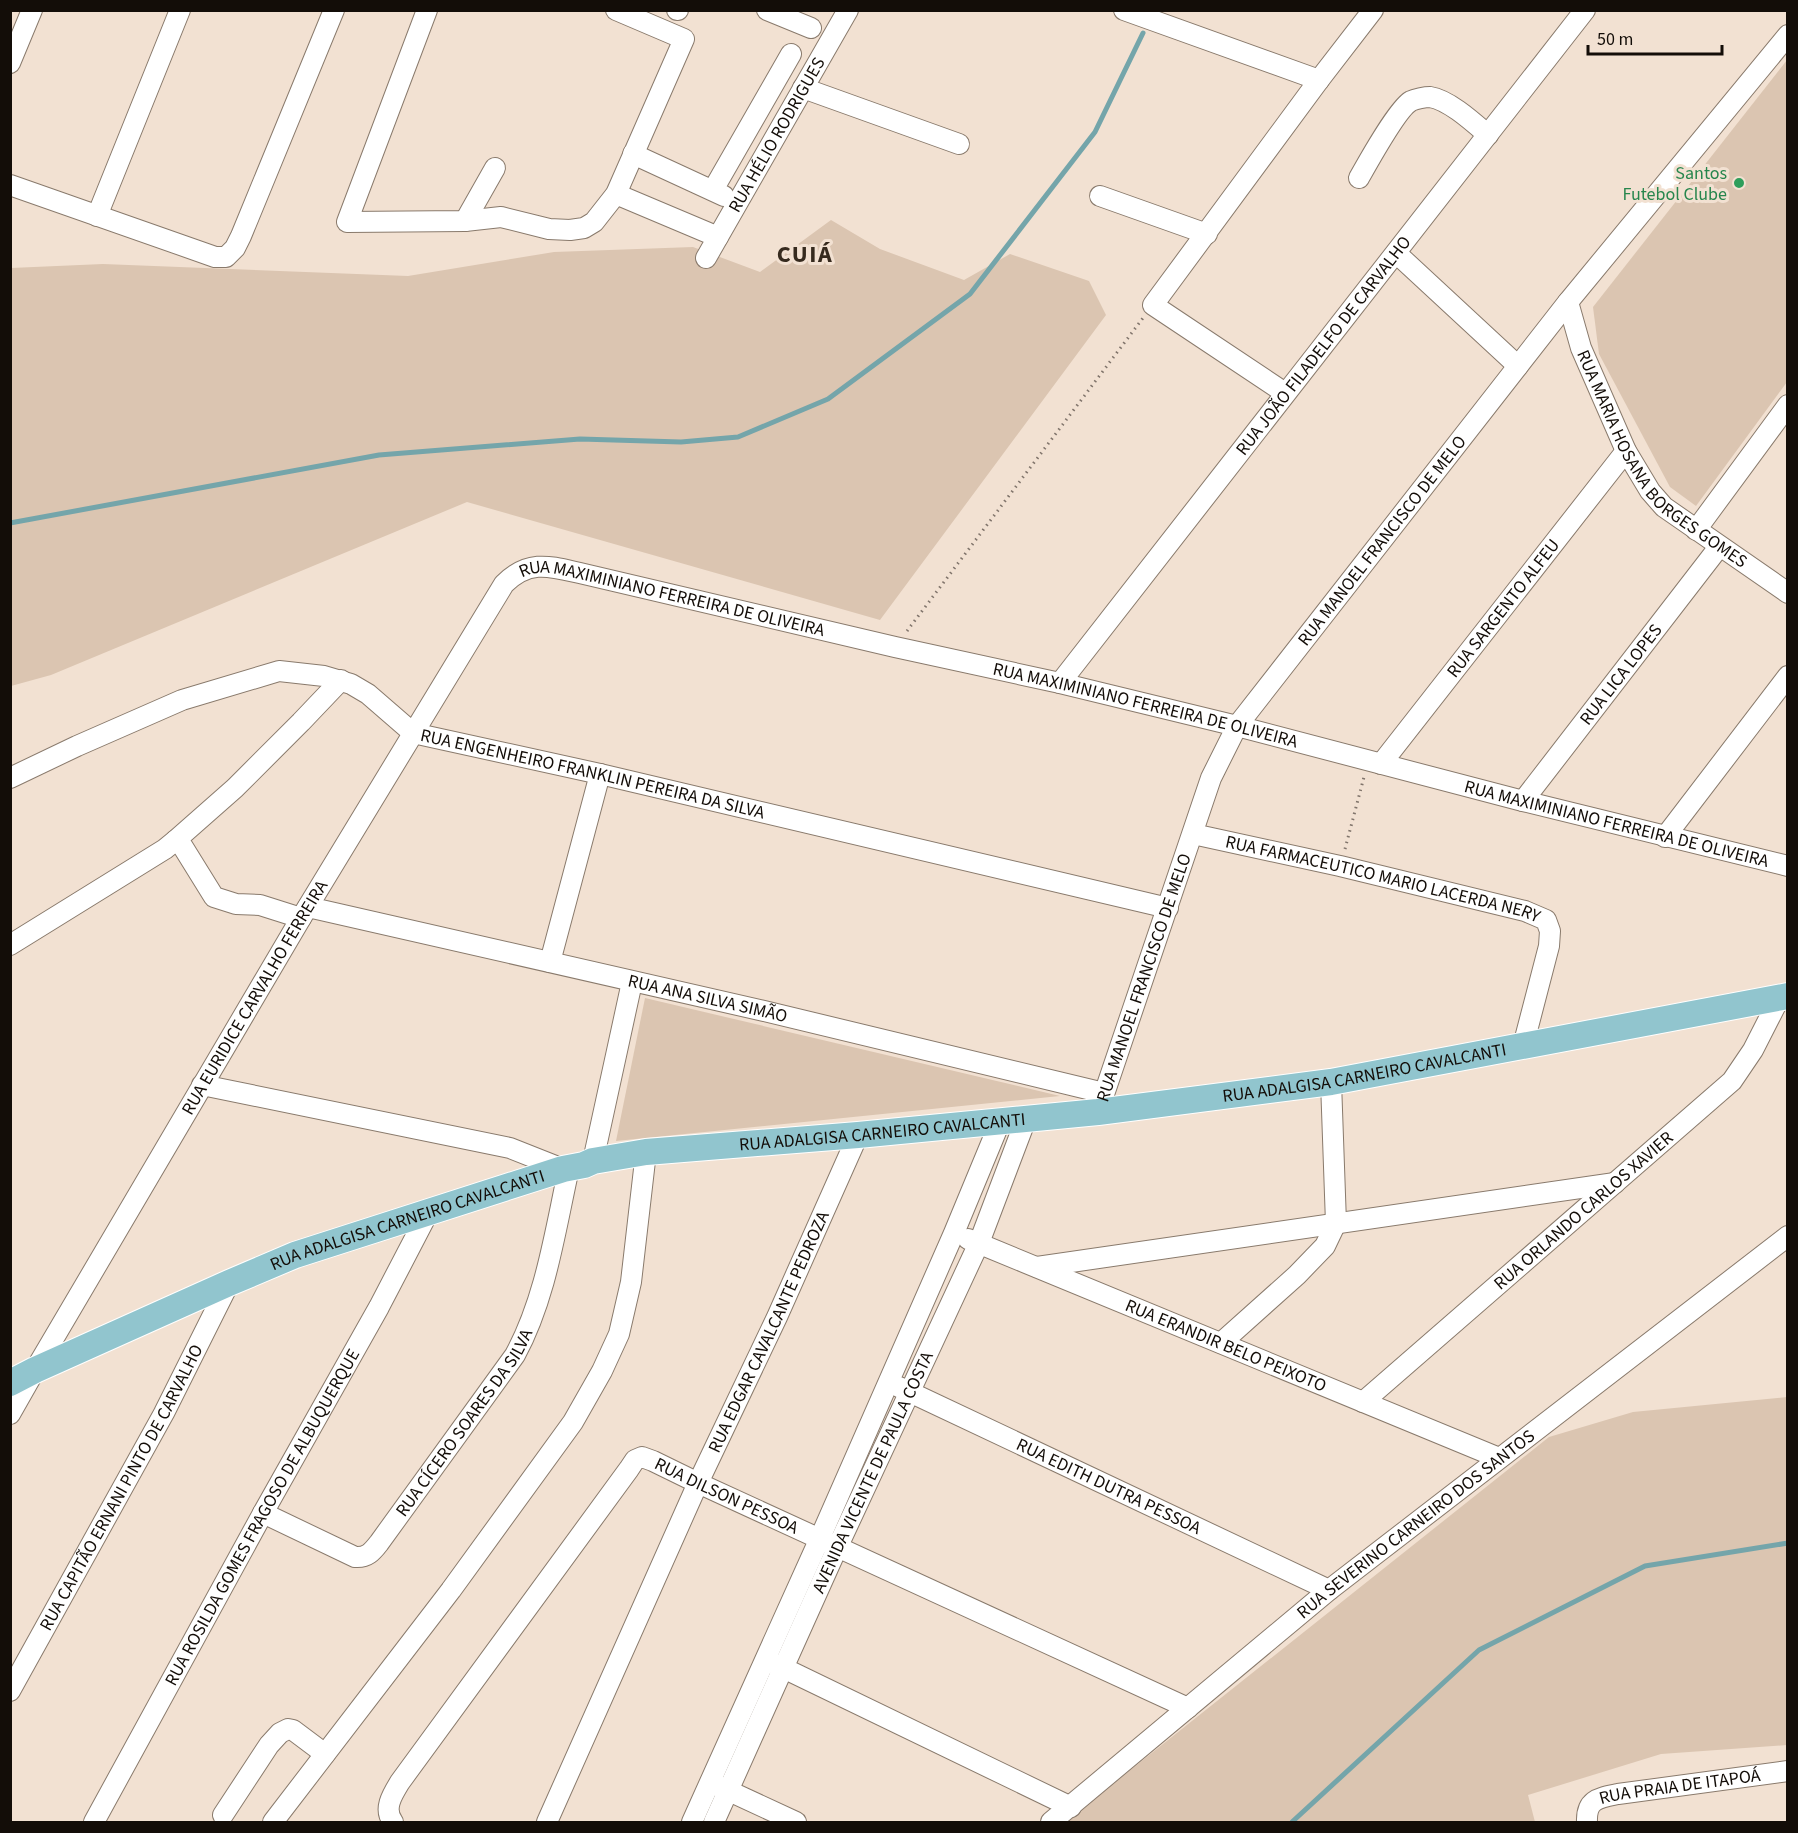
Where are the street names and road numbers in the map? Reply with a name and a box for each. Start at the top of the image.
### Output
street label: RUA HÉLIO RODRIGUES [722,52,831,217]
street label: RUA JOÃO FILADELFO DE CARVALHO [1230,230,1417,461]
street label: RUA MARIA HOSANA BORGES GOMES [1571,346,1753,574]
street label: RUA MANOEL FRANCISCO DE MELO [1292,430,1472,651]
street label: RUA SARGENTO ALFEU [1441,533,1565,683]
street label: RUA MAXIMINIANO FERREIRA DE OLIVEIRA [515,554,827,643]
street label: RUA LICA LOPES [1574,619,1668,730]
street label: RUA MAXIMINIANO FERREIRA DE OLIVEIRA [991,656,1301,754]
street label: RUA ENGENHEIRO FRANKLIN PEREIRA DA SILVA [418,722,768,825]
street label: RUA MAXIMINIANO FERREIRA DE OLIVEIRA [1462,774,1772,873]
street label: RUA FARMACEUTICO MARIO LACERDA NERY [1223,829,1545,929]
street label: RUA MANOEL FRANCISCO DE MELO [1090,850,1197,1105]
street label: RUA EURIDICE CARVALHO FERREIRA [175,875,334,1119]
street label: RUA ANA SILVA SIMÃO [625,968,790,1029]
street label: RUA ADALGISA CARNEIRO CAVALCANTI [1221,1037,1508,1108]
street label: RUA ADALGISA CARNEIRO CAVALCANTI [738,1107,1027,1157]
street label: RUA ORLANDO CARLOS XAVIER [1488,1125,1678,1295]
street label: RUA ADALGISA CARNEIRO CAVALCANTI [266,1163,548,1277]
street label: RUA EDGAR CAVALCANTE PEDROZA [702,1207,835,1457]
street label: RUA ERANDIR BELO PEIXOTO [1121,1293,1330,1398]
street label: RUA CÍCERO SOARES DA SILVA [390,1325,539,1522]
street label: RUA CAPITÃO ERNANI PINTO DE CARVALHO [33,1340,209,1635]
street label: RUA ROSILDA GOMES FRAGOSO DE ALBUQUERQUE [158,1344,365,1690]
street label: AVENIDA VICENTE DE PAULA COSTA [806,1347,939,1597]
street label: RUA SEVERINO CARNEIRO DOS SANTOS [1291,1423,1540,1624]
street label: RUA EDITH DUTRA PESSOA [1012,1432,1205,1540]
street label: RUA DILSON PESSOA [650,1451,803,1540]
street label: RUA PRAIA DE ITAPOÁ [1596,1762,1762,1810]

